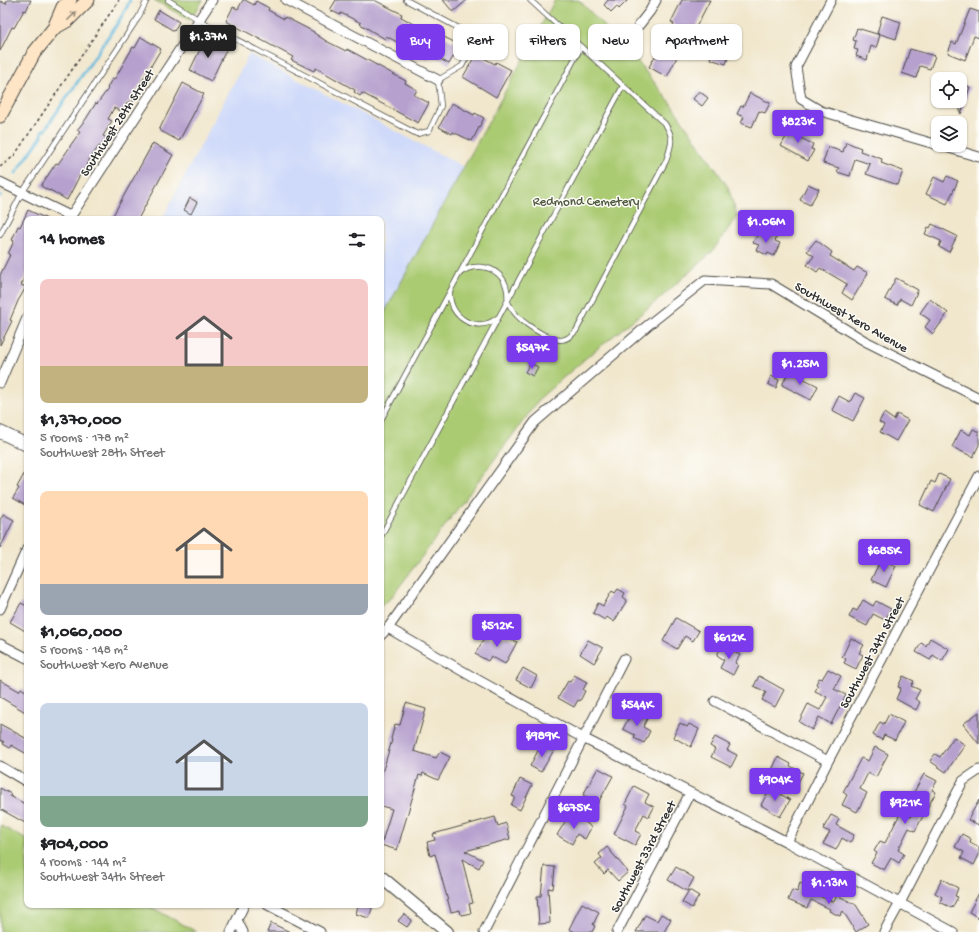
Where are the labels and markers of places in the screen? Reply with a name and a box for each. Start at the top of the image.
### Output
pin: $1.37M [175,25,241,59]
pin: $823K [770,110,826,144]
pin: $1.06M [733,210,799,244]
pin: $547K [504,336,560,370]
pin: $1.25M [767,352,833,386]
pin: $685K [856,539,912,573]
pin: $512K [469,614,525,648]
pin: $612K [701,626,757,660]
pin: $544K [609,693,665,727]
pin: $989K [514,724,570,758]
pin: $904K [747,768,803,802]
pin: $921K [877,791,933,825]
pin: $675K [546,796,602,830]
pin: $1.13M [796,871,862,905]

